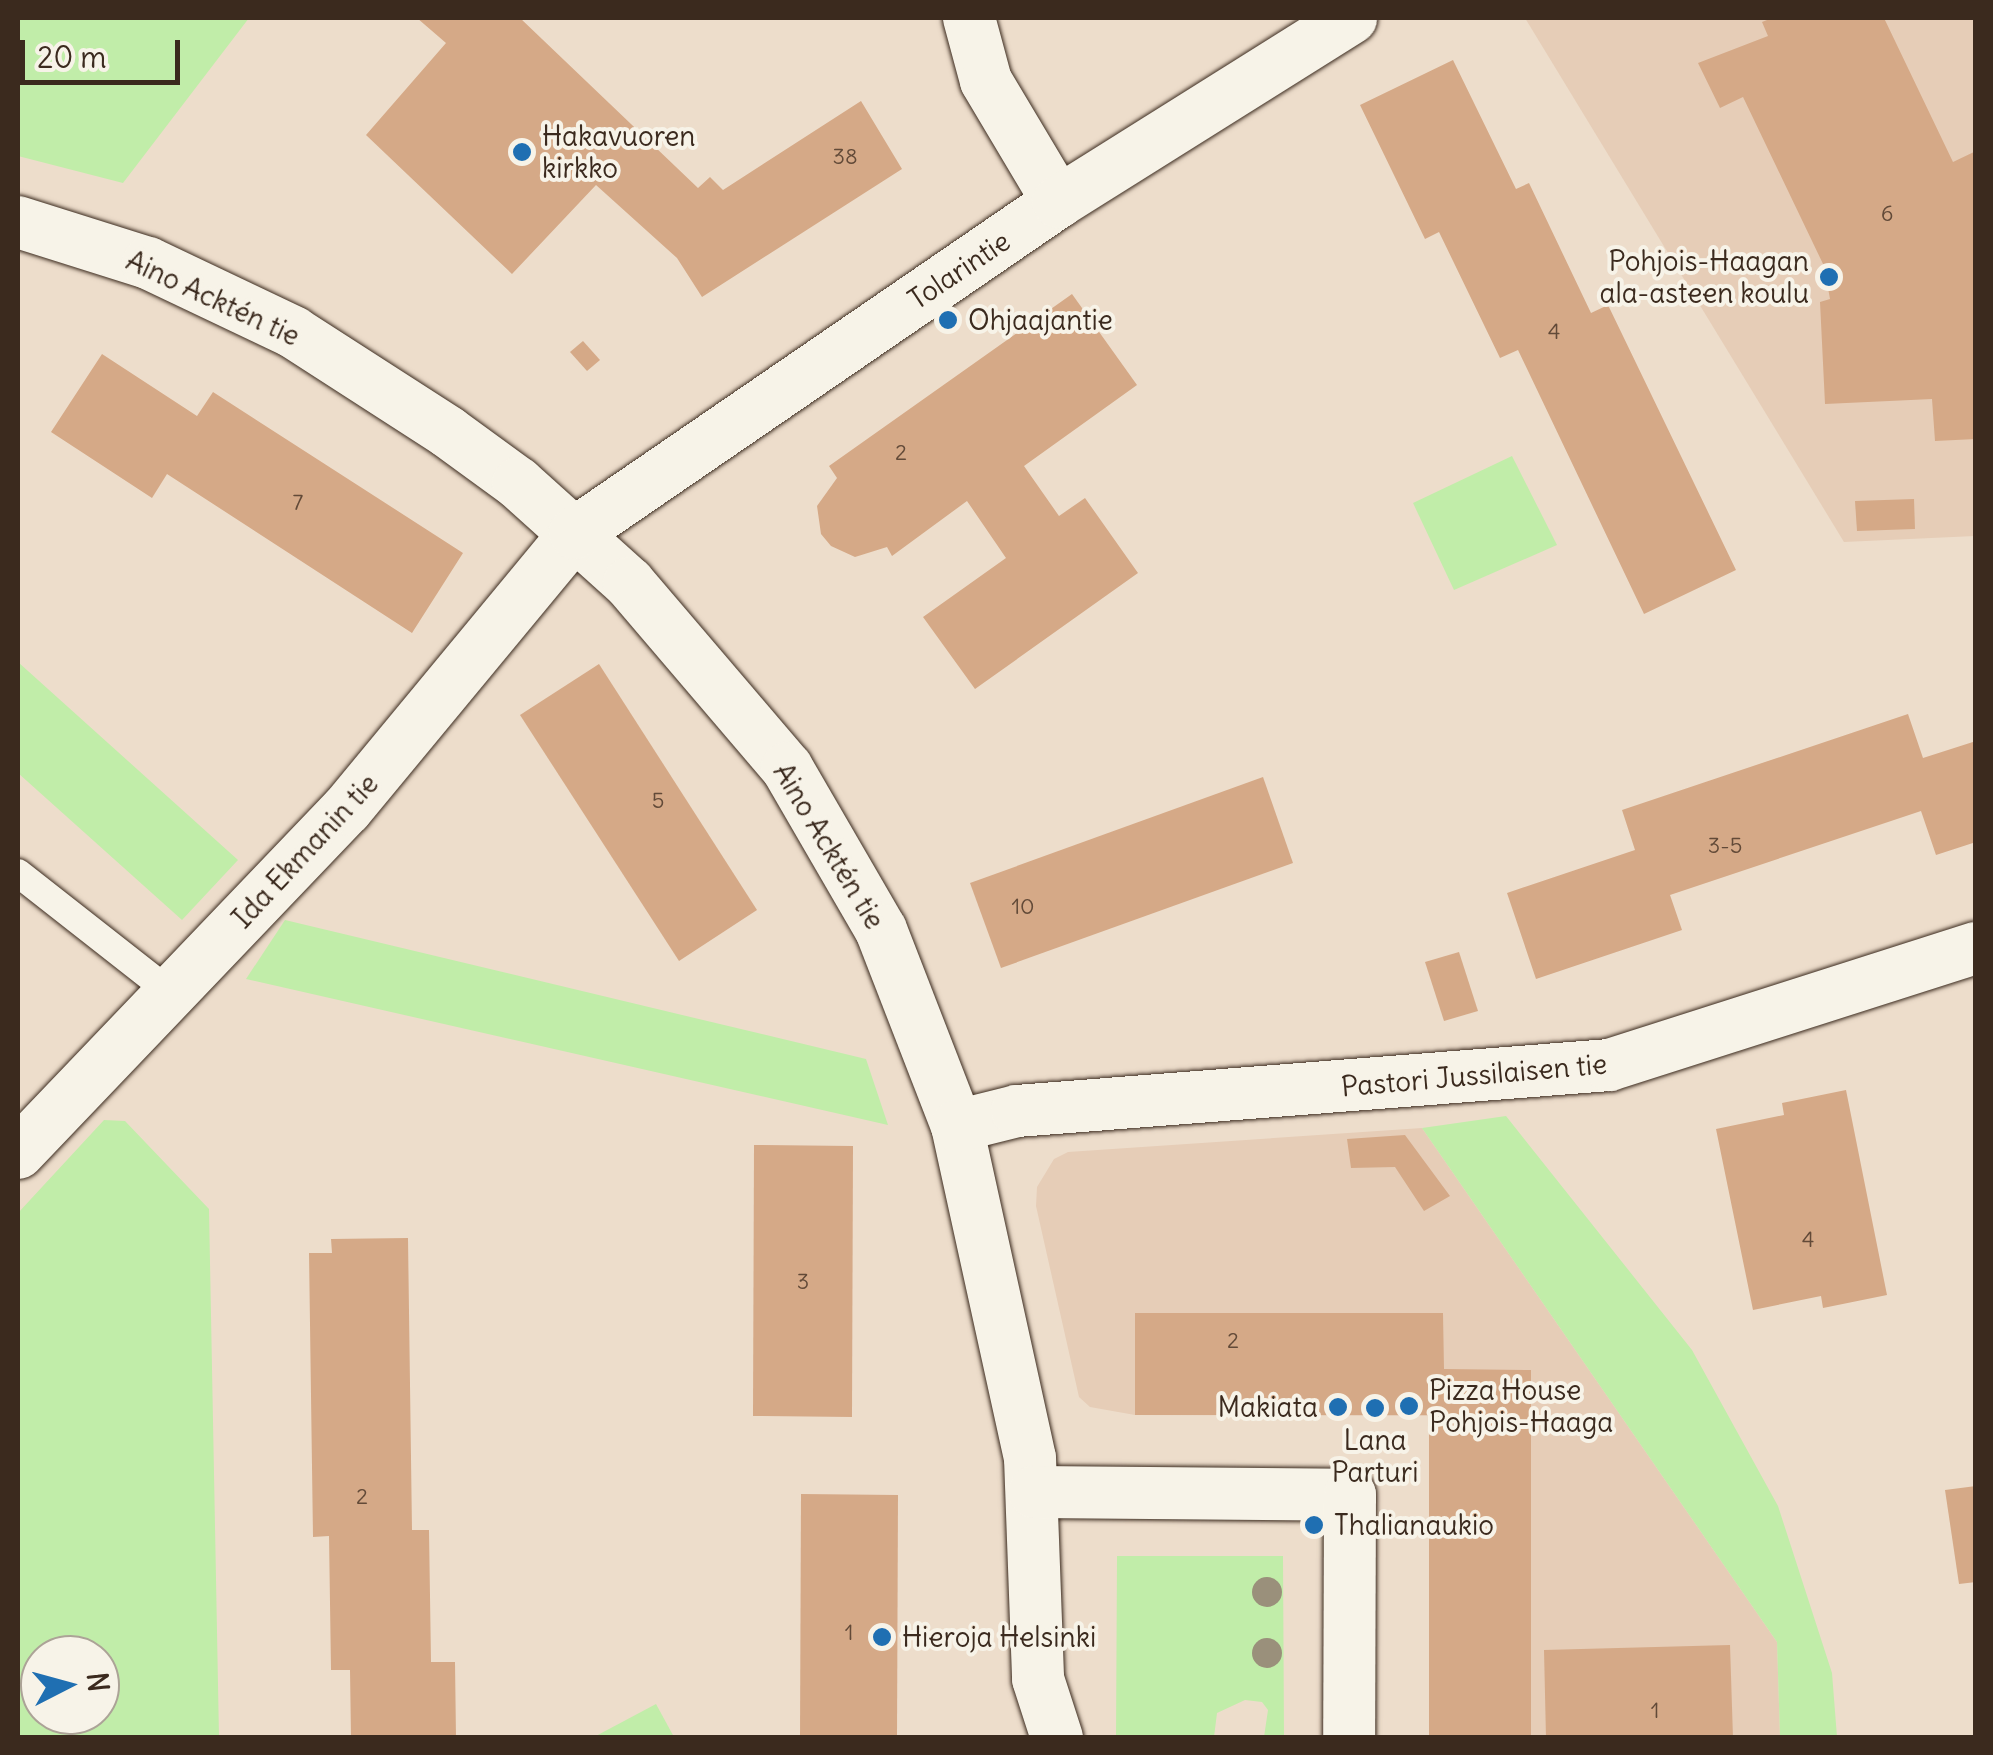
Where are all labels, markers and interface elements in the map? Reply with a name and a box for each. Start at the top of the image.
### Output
scale bar [25,20,185,82]
text: 20 m [37,38,107,76]
place label: Hakavuoren kirkko [542,119,696,185]
marker: Hakavuoren kirkko [511,141,533,163]
house number: 38 [832,144,858,170]
house number: 6 [1881,201,1893,227]
street label: Tolarintie [902,224,1016,316]
street label: Aino Acktén tie [121,243,305,353]
place label: Pohjois-Haagan ala-asteen koulu [1599,244,1809,310]
marker: Pohjois-Haagan ala-asteen koulu [1818,266,1840,288]
place label: Ohjaajantie [968,303,1113,337]
marker: Ohjaajantie [937,309,959,331]
house number: 4 [1548,319,1560,345]
house number: 2 [895,440,907,466]
house number: 7 [293,490,303,516]
street label: Aino Acktén tie [766,757,892,935]
street label: Ida Ekmanin tie [225,767,385,935]
house number: 5 [652,788,664,814]
house number: 3-5 [1708,833,1742,859]
house number: 10 [1011,894,1035,920]
street label: Pastori Jussilaisen tie [1340,1047,1608,1103]
house number: 4 [1802,1227,1814,1253]
house number: 3 [797,1269,809,1295]
house number: 2 [1227,1328,1239,1354]
place label: Pizza House Pohjois-Haaga [1429,1373,1613,1439]
place label: Makiata [1218,1390,1318,1424]
marker: Pizza House Pohjois-Haaga [1398,1395,1420,1417]
marker: Makiata [1327,1396,1349,1418]
marker: Lana Parturi [1364,1397,1386,1419]
place label: Lana Parturi [1331,1423,1419,1489]
house number: 2 [356,1484,368,1510]
place label: Thalianaukio [1334,1508,1494,1542]
marker: Thalianaukio [1303,1514,1325,1536]
house number: 1 [845,1620,853,1646]
place label: Hieroja Helsinki [902,1620,1096,1654]
marker: Hieroja Helsinki [871,1626,893,1648]
north arrow [20,1635,120,1735]
text: N [79,1671,117,1694]
house number: 1 [1651,1698,1659,1724]

